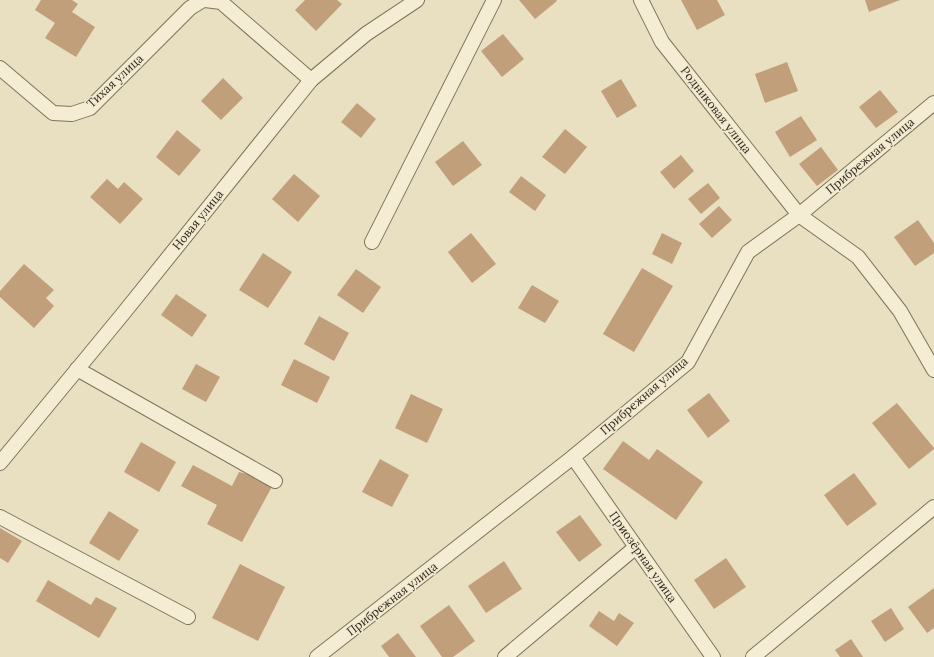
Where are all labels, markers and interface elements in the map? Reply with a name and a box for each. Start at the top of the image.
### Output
street label: Тихая улица [83,51,146,111]
street label: Родниковая улица [678,63,755,156]
street label: Прибрежная улица [822,114,917,197]
street label: Новая улица [169,187,226,253]
street label: Прибрежная улица [597,353,691,438]
street label: Приозёрная улица [606,508,680,605]
street label: Прибрежная улица [343,558,440,639]

